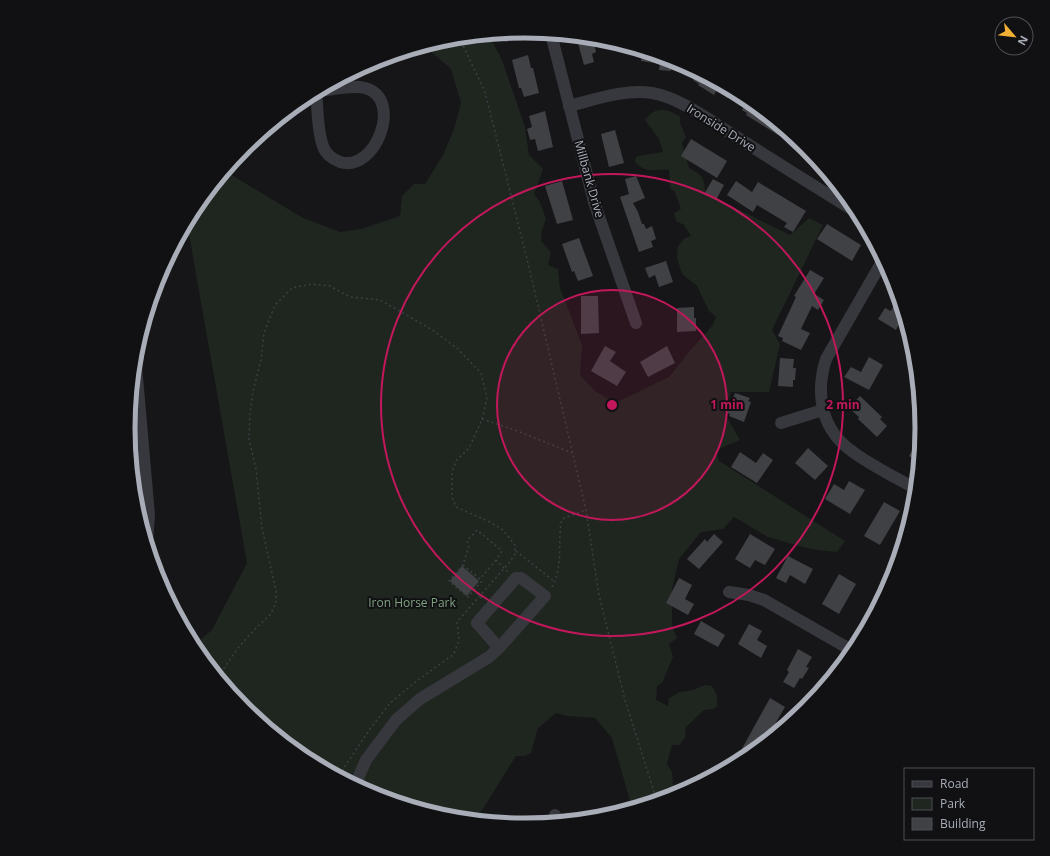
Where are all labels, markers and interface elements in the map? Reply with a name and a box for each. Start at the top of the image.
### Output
north arrow [994,16,1034,56]
text: N [1015,33,1032,48]
street label: Ironside Drive [684,100,759,156]
street label: Millbank Drive [570,138,609,220]
text: 1 min [710,396,744,413]
text: 2 min [826,396,860,413]
centre of rings [605,398,619,412]
park label: Iron Horse Park [368,594,456,611]
legend [904,768,1034,840]
text: Road [940,775,969,792]
text: Park [940,795,966,812]
text: Building [940,815,986,832]

